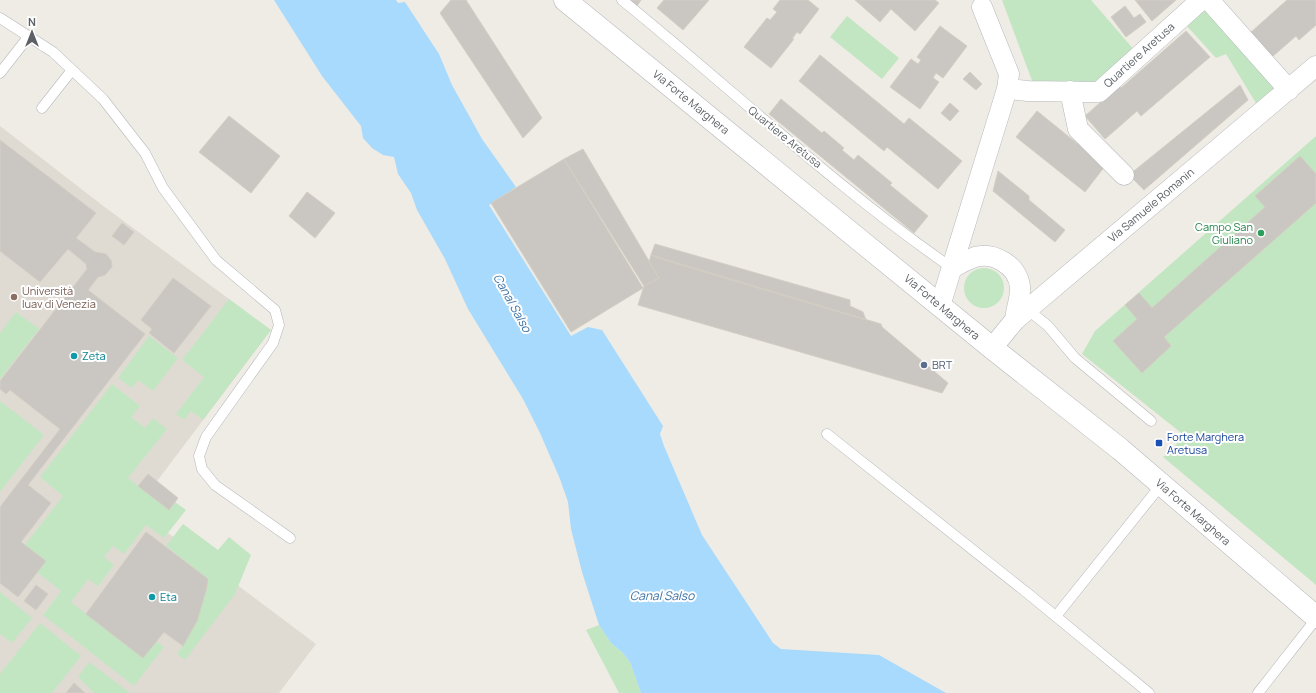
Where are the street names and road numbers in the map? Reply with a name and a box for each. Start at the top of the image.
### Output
street label: Quartiere Aretusa [1100,19,1177,90]
street label: Via Forte Marghera [650,66,733,137]
street label: Quartiere Aretusa [745,102,825,171]
street label: Via Samuele Romanin [1104,164,1197,245]
street label: Via Forte Marghera [901,271,983,343]
street label: Via Forte Marghera [1153,475,1234,548]

